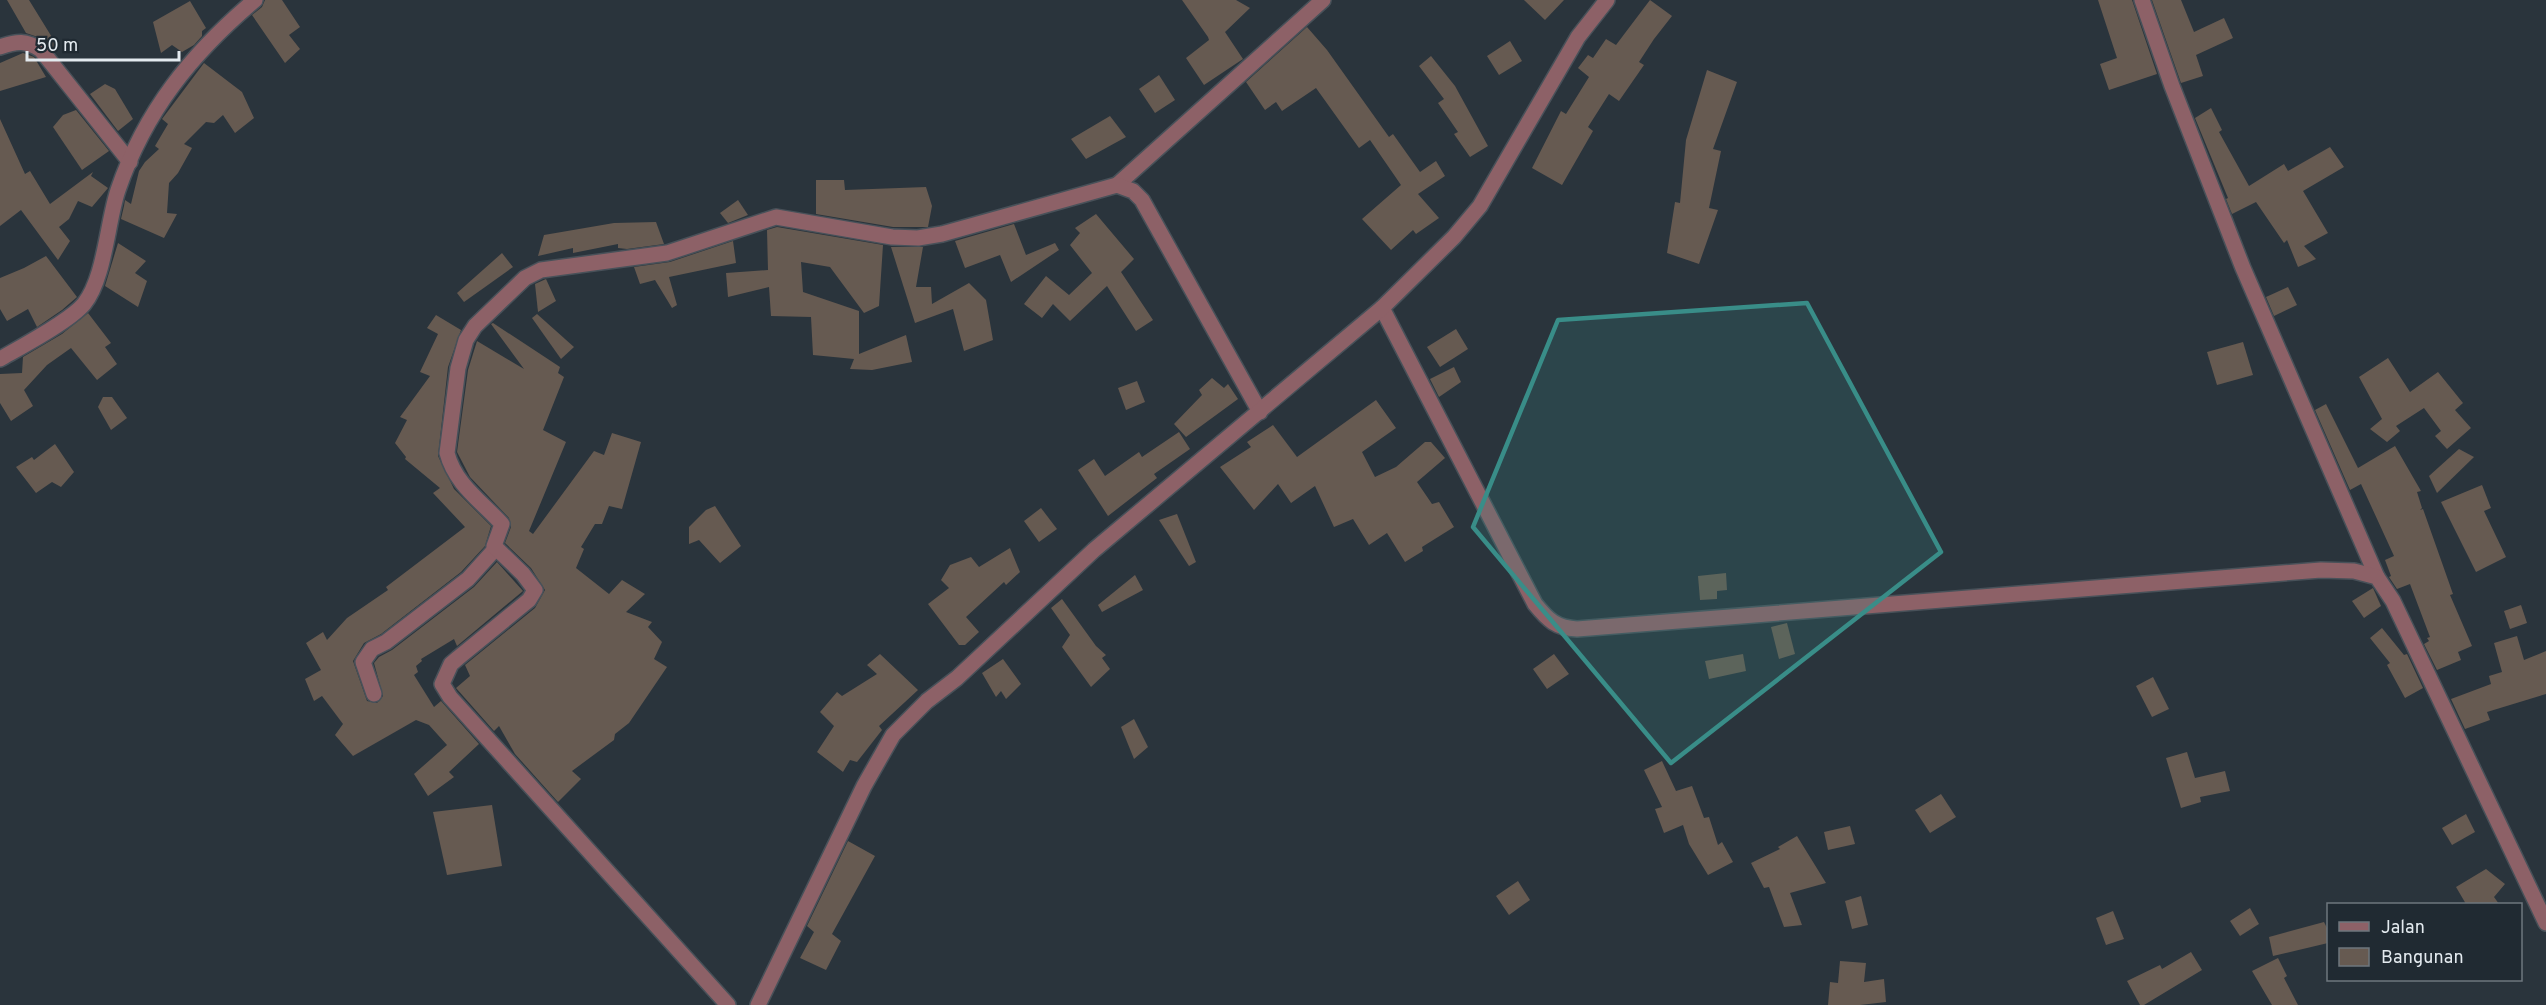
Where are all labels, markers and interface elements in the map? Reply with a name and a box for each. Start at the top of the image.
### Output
scale bar [27,24,178,62]
text: 50 m [36,35,78,58]
legend [2327,903,2522,981]
text: Jalan [2381,917,2425,940]
text: Bangunan [2381,947,2464,970]

